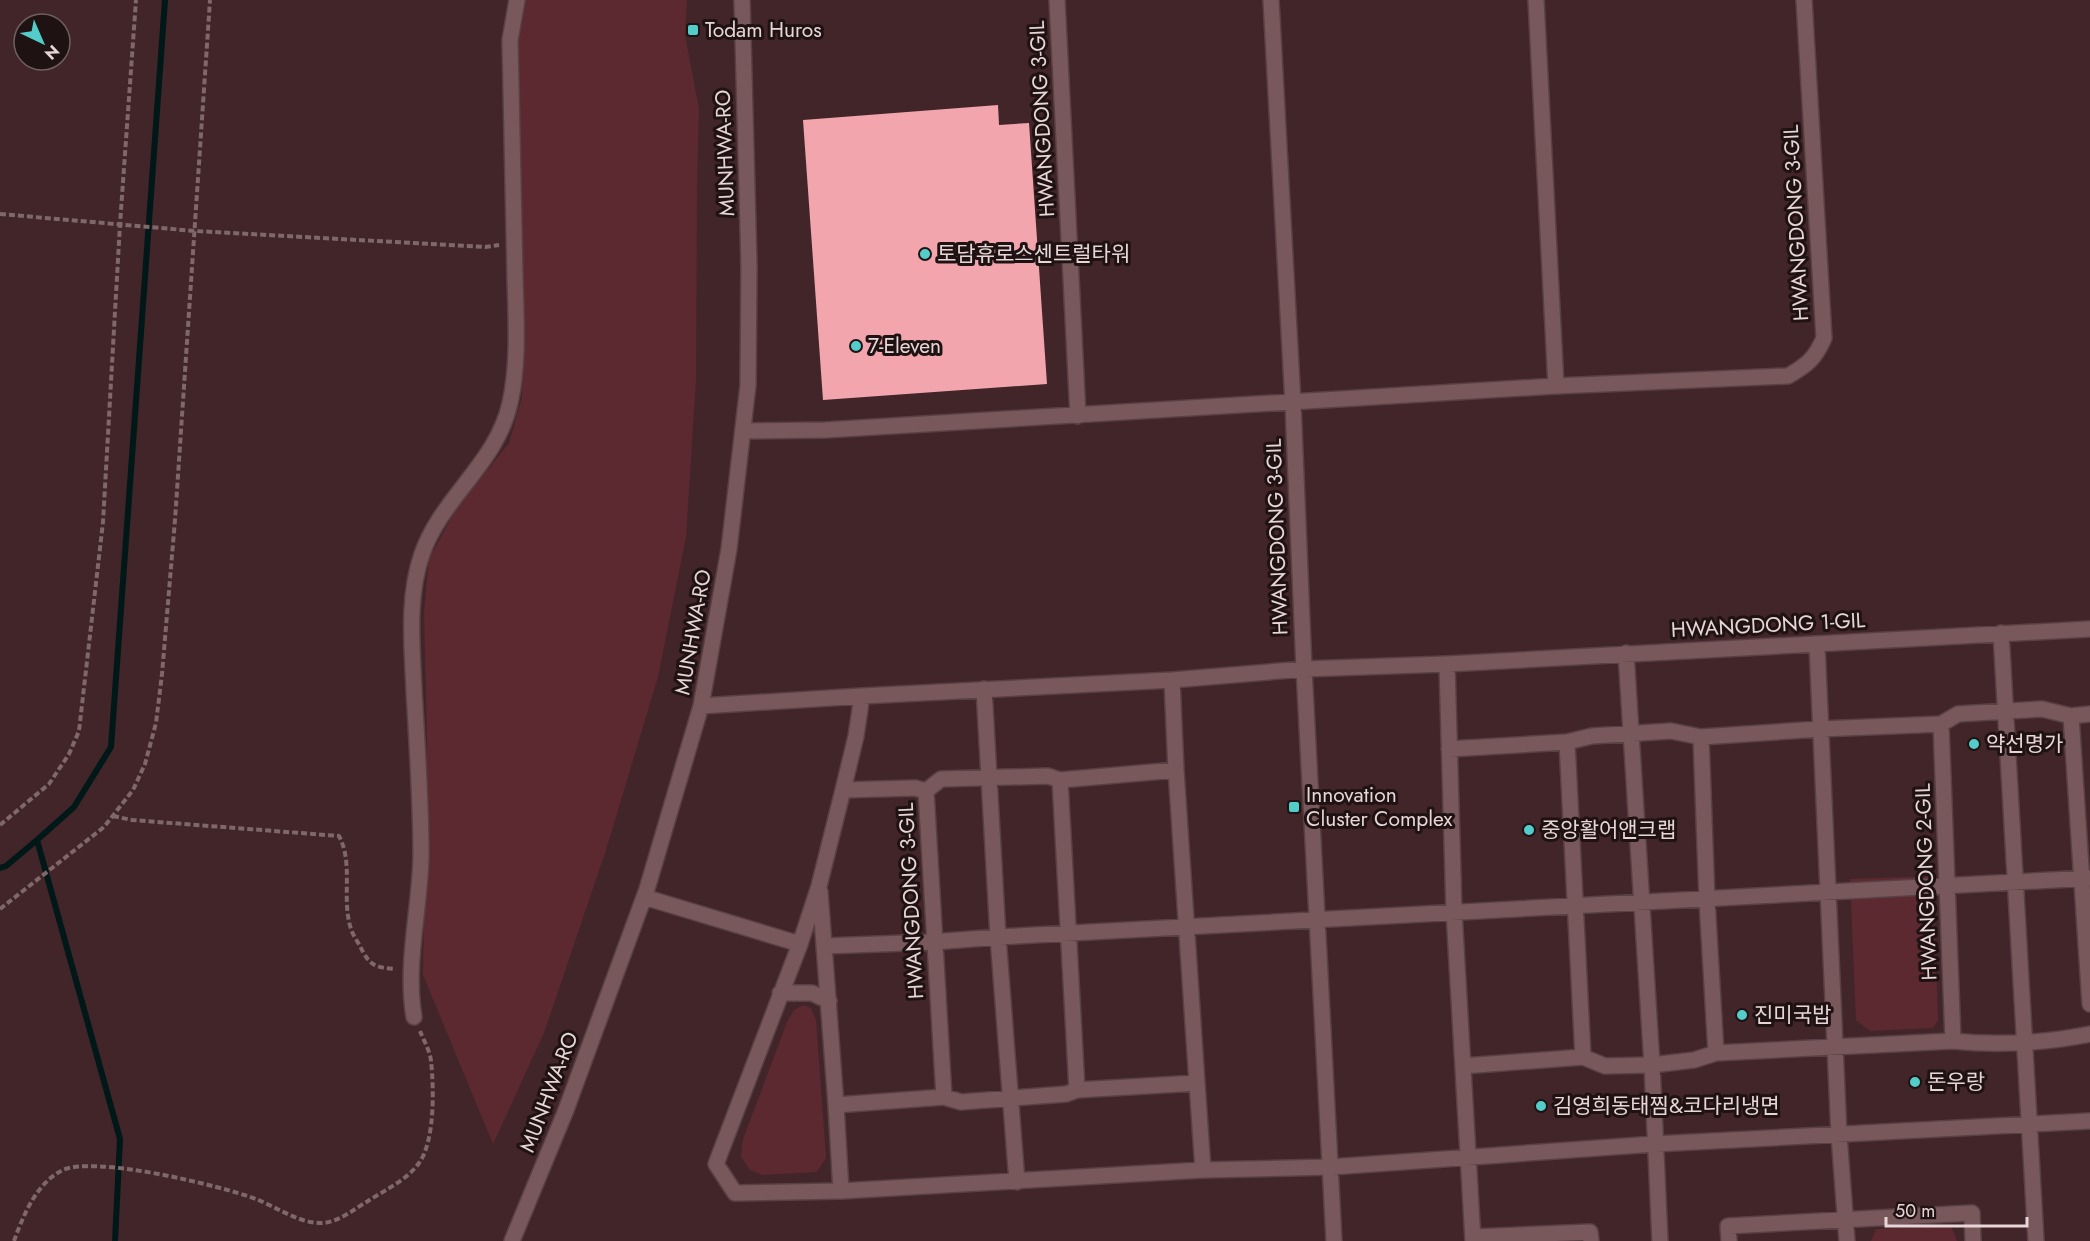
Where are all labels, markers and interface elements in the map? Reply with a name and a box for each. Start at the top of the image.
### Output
north arrow [12,12,72,72]
place label: Todam Huros [705,15,822,45]
street label: HWANGDONG 3-GIL [1022,20,1062,218]
marker: Todam Huros [686,23,700,37]
text: N [40,40,65,65]
street label: MUNHWA-RO [708,89,742,217]
street label: HWANGDONG 3-GIL [1776,124,1816,322]
place label: 토담휴로스센트럴타워 [937,239,1130,269]
marker: 토담휴로스센트럴타워 [918,247,932,261]
place label: 7-Eleven [868,331,941,361]
marker: 7-Eleven [849,339,863,353]
street label: HWANGDONG 3-GIL [1259,438,1295,636]
street label: MUNHWA-RO [667,567,719,697]
street label: HWANGDONG 1-GIL [1670,605,1866,645]
place label: 약선명가 [1986,729,2063,759]
marker: 약선명가 [1967,737,1981,751]
place label: Innovation Cluster Complex [1306,780,1453,834]
street label: HWANGDONG 2-GIL [1908,782,1944,981]
marker: Innovation Cluster Complex [1287,800,1301,814]
street label: HWANGDONG 3-GIL [891,802,931,1000]
place label: 중앙활어앤크랩 [1541,815,1676,845]
marker: 중앙활어앤크랩 [1522,823,1536,837]
place label: 진미국밥 [1754,1000,1831,1030]
marker: 진미국밥 [1735,1008,1749,1022]
street label: MUNHWA-RO [512,1027,586,1157]
place label: 돈우랑 [1927,1067,1985,1097]
marker: 돈우랑 [1908,1075,1922,1089]
place label: 김영희동태찜&코다리냉면 [1553,1091,1780,1121]
marker: 김영희동태찜&코다리냉면 [1534,1099,1548,1113]
scale bar [1886,1190,2027,1228]
text: 50 m [1895,1198,1935,1224]

